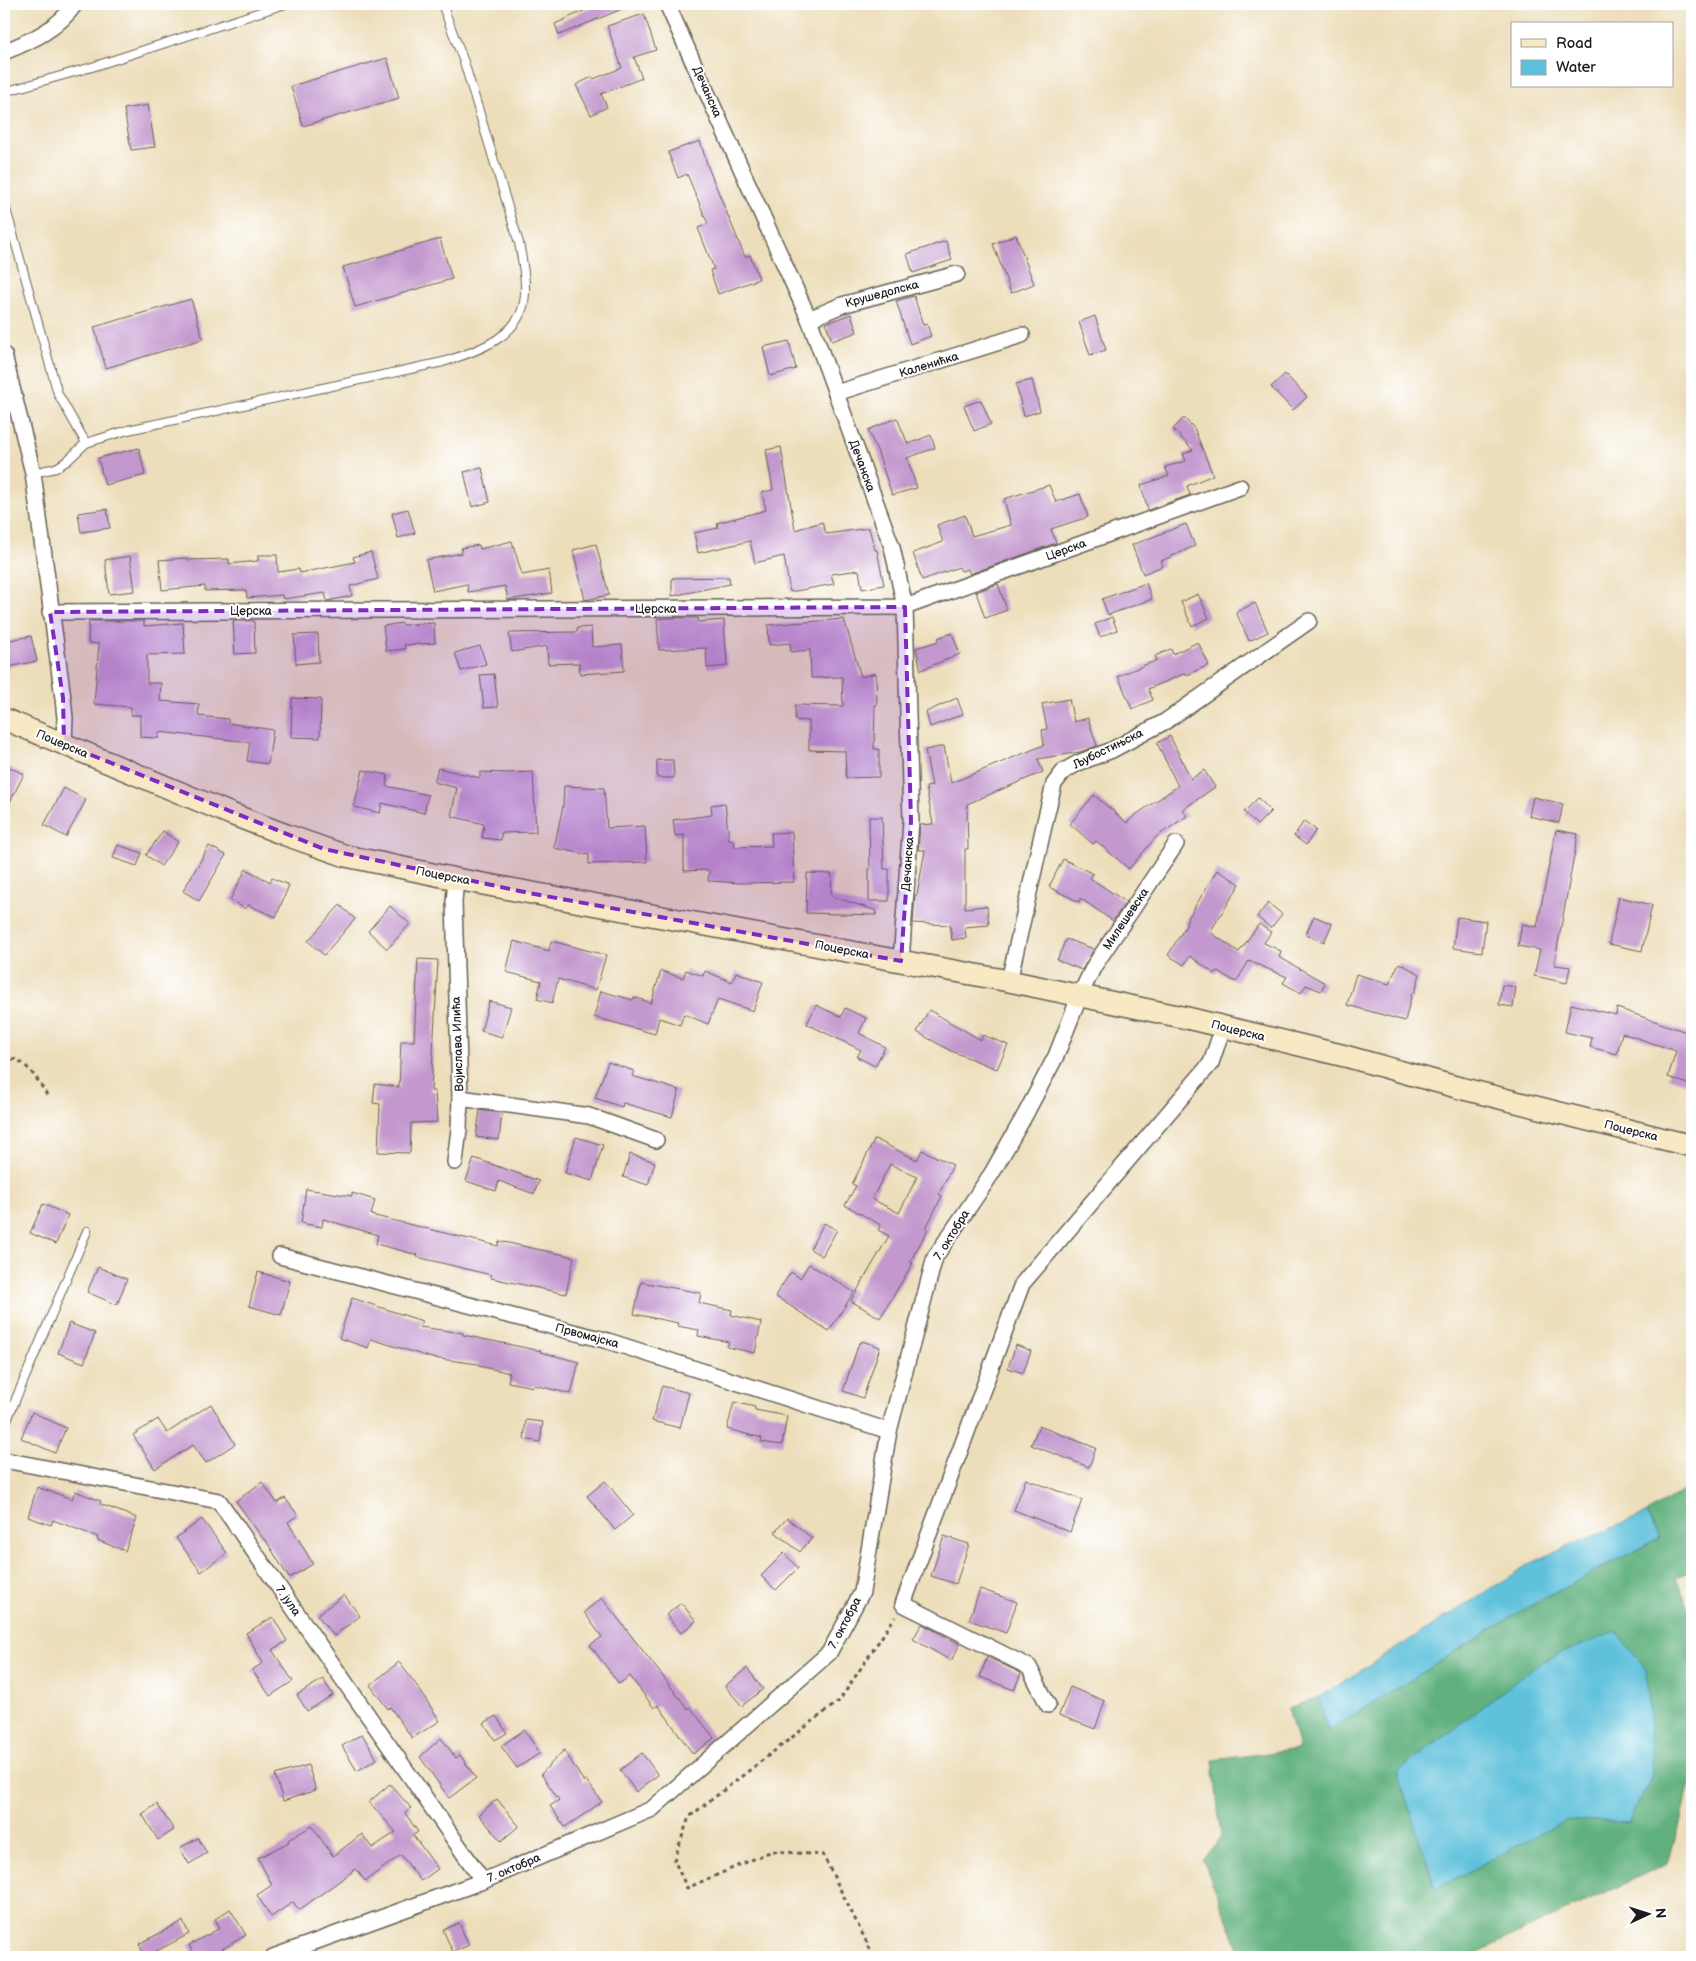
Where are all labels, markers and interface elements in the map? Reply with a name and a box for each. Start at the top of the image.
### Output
legend [1511,22,1674,88]
text: Road [1556,34,1592,53]
text: Water [1556,58,1596,77]
street label: Дечанска [689,64,725,120]
street label: Крушедолска [844,277,920,311]
street label: Каленићка [898,349,960,381]
street label: Дечанска [846,438,878,494]
street label: Церска [1044,536,1088,564]
street label: Церска [635,602,677,617]
street label: Церска [230,604,272,619]
street label: Љубостињска [1069,725,1146,773]
street label: Поцерска [34,726,90,762]
street label: Дечанска [899,836,917,892]
street label: Поцерска [415,863,471,889]
street label: Милешевска [1100,885,1152,953]
street label: Поцерска [814,937,870,963]
street label: Војислава Илића [449,996,467,1092]
street label: Поцерска [1210,1017,1266,1045]
street label: Поцерска [1603,1117,1659,1145]
street label: 7. октобра [931,1207,973,1263]
street label: Првомајска [554,1320,620,1352]
street label: 7. јула [272,1583,304,1619]
street label: 7. октобра [825,1595,865,1651]
street label: 7. октобра [485,1850,543,1886]
north arrow [1624,1888,1674,1938]
text: N [1652,1907,1669,1919]

